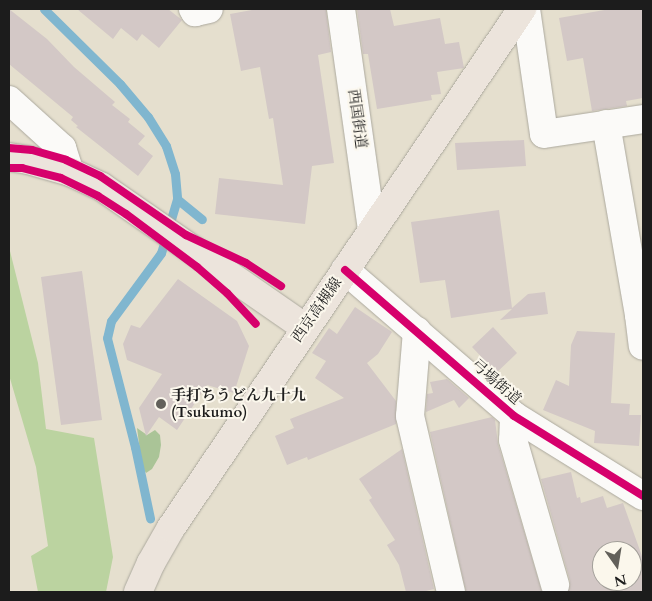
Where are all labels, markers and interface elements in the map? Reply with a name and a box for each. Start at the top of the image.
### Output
street label: 西国街道 [344,88,370,150]
street label: 西京高槻線 [288,274,346,346]
street label: 弓場街道 [467,356,525,408]
place label: 手打ちうどん九十九 (Tsukumo) [171,386,306,421]
marker: 手打ちうどん九十九 (Tsukumo) [155,398,167,410]
north arrow [592,541,642,591]
text: N [612,570,628,591]

